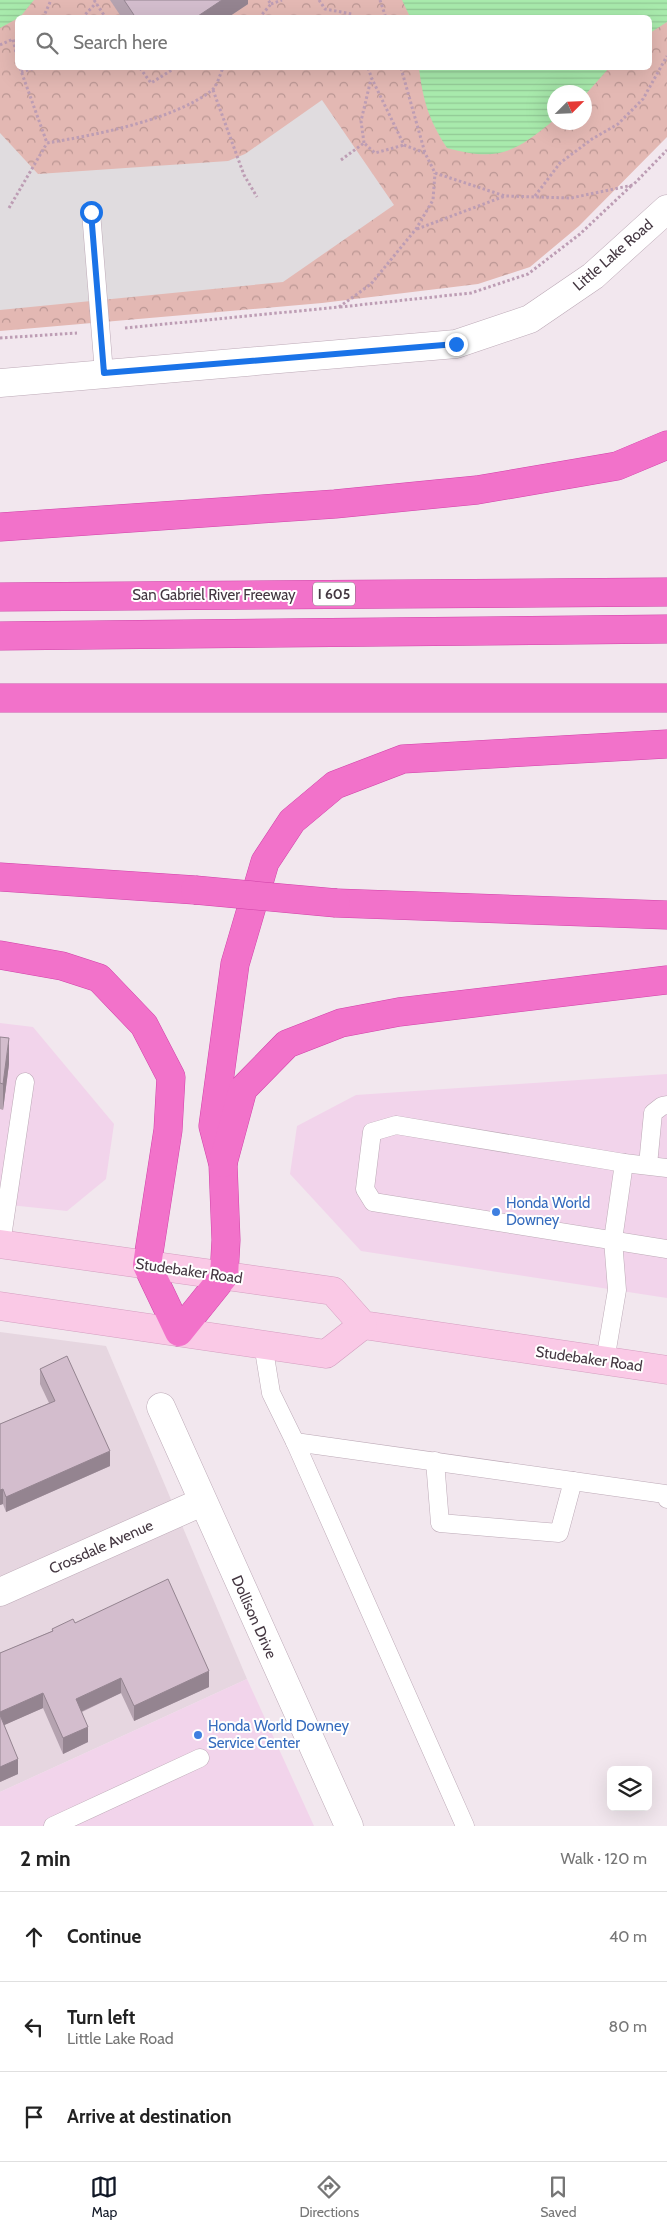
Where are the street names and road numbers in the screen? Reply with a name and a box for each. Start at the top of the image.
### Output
street label: Little Lake Road [569,215,657,295]
road number: I 605 [313,582,355,606]
street label: San Gabriel River Freeway [132,586,296,604]
street label: Studebaker Road [134,1255,244,1287]
street label: Studebaker Road [534,1343,644,1375]
street label: Crossdale Avenue [46,1516,156,1578]
street label: Dollison Drive [228,1573,280,1662]

